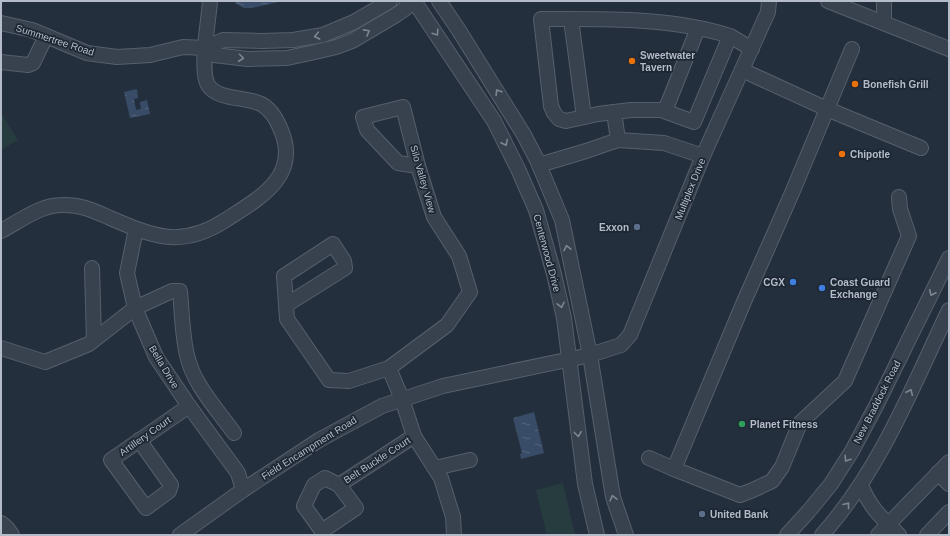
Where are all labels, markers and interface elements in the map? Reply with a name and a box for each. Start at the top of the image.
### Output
street label: Summertree Road [14,22,96,58]
one-way arrow [431,29,439,36]
one-way arrow [362,30,370,37]
one-way arrow [314,31,320,39]
place label: Sweetwater Tavern [640,50,695,73]
one-way arrow [238,53,244,62]
marker: Sweetwater Tavern [627,56,637,66]
marker: Bonefish Grill [850,79,860,89]
place label: Bonefish Grill [863,79,929,90]
one-way arrow [495,89,503,96]
one-way arrow [500,139,508,147]
street label: Silo Valley View [408,144,438,215]
marker: Chipotle [837,149,847,159]
place label: Chipotle [850,149,890,160]
street label: Multiplex Drive [673,156,708,221]
street label: Centerwood Drive [531,213,563,293]
place label: Exxon [599,222,629,233]
marker: Exxon [632,222,642,232]
one-way arrow [564,245,572,251]
place label: CGX [763,277,785,288]
marker: CGX [788,277,798,287]
place label: Coast Guard Exchange [830,277,890,300]
marker: Coast Guard Exchange [817,283,827,293]
one-way arrow [929,289,936,296]
one-way arrow [556,301,565,308]
street label: Bella Drive [147,343,181,391]
street label: New Braddock Road [851,359,903,445]
one-way arrow [905,389,913,396]
street label: Artillery Court [117,414,173,458]
street label: Field Encampment Road [259,414,359,482]
marker: Planet Fitness [737,419,747,429]
place label: Planet Fitness [750,419,818,430]
one-way arrow [573,431,582,437]
street label: Belt Buckle Court [342,434,413,486]
one-way arrow [844,455,852,462]
one-way arrow [610,495,618,501]
one-way arrow [842,503,849,510]
marker: United Bank [697,509,707,519]
place label: United Bank [710,509,769,520]

